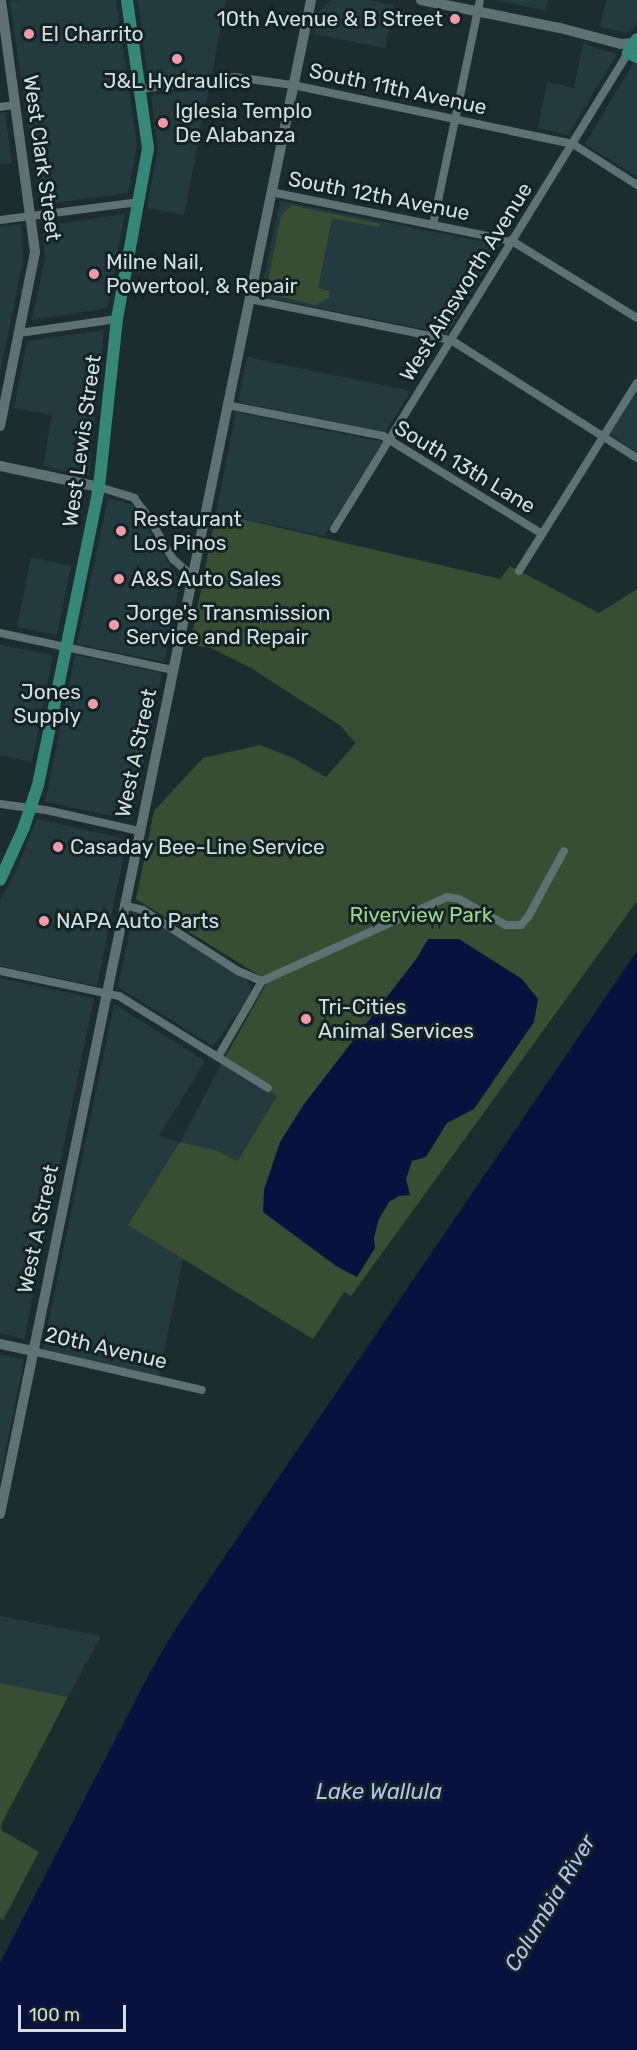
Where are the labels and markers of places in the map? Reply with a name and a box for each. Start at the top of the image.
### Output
place label: 10th Avenue & B Street [216,6,443,32]
marker: 10th Avenue & B Street [448,12,462,26]
place label: El Charrito [41,21,144,47]
marker: El Charrito [22,27,36,41]
marker: J&L Hydraulics [170,52,184,66]
place label: J&L Hydraulics [103,68,251,94]
place label: Iglesia Templo De Alabanza [175,98,313,148]
marker: Iglesia Templo De Alabanza [156,116,170,130]
place label: Milne Nail, Powertool, & Repair [106,249,297,299]
marker: Milne Nail, Powertool, & Repair [87,267,101,281]
place label: Restaurant Los Pinos [133,506,242,556]
marker: Restaurant Los Pinos [114,524,128,538]
place label: A&S Auto Sales [131,566,282,592]
marker: A&S Auto Sales [112,572,126,586]
place label: Jorge's Transmission Service and Repair [126,600,331,650]
marker: Jorge's Transmission Service and Repair [107,618,121,632]
place label: Jones Supply [14,679,81,729]
marker: Jones Supply [86,697,100,711]
place label: Casaday Bee-Line Service [70,834,325,860]
marker: Casaday Bee-Line Service [51,840,65,854]
place label: NAPA Auto Parts [56,908,220,934]
marker: NAPA Auto Parts [37,914,51,928]
place label: Tri-Cities Animal Services [318,994,474,1044]
marker: Tri-Cities Animal Services [299,1012,313,1026]

